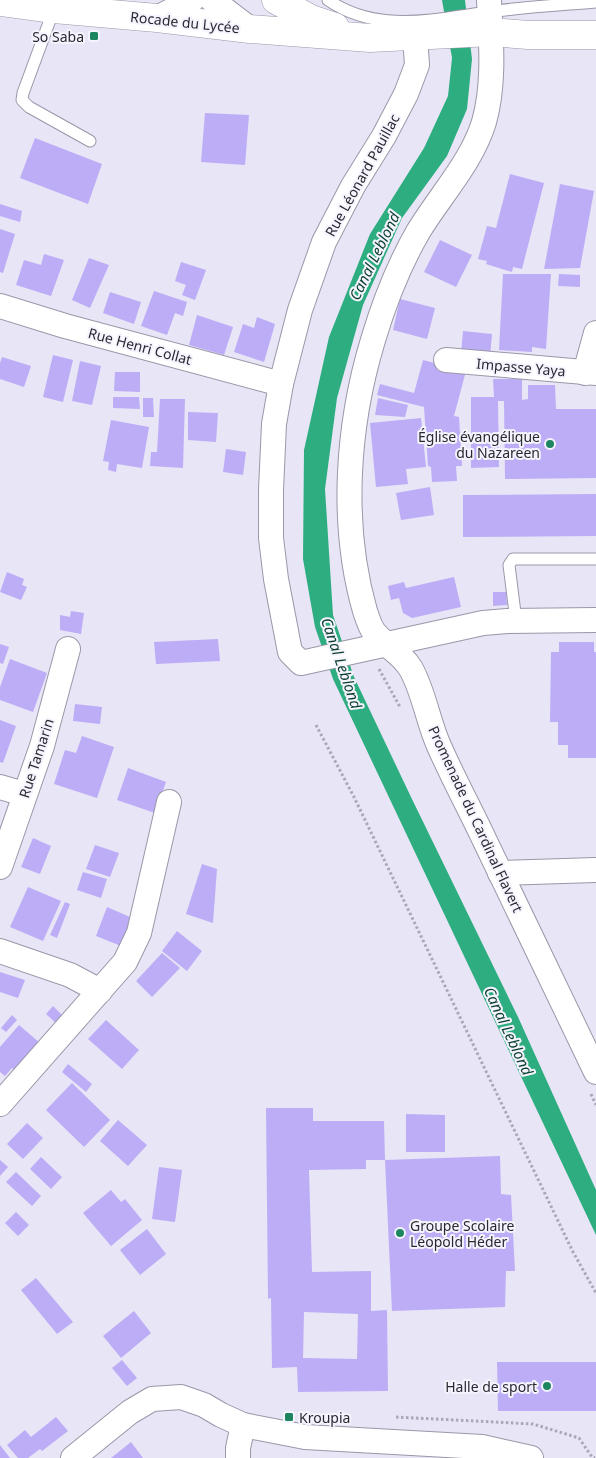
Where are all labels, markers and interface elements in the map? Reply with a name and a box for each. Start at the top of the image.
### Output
street label: Rocade du Lycée [129,7,241,37]
place label: So Saba [32,27,84,46]
marker: So Saba [88,30,100,42]
street label: Rue Léonard Pauillac [320,110,404,240]
water label: Canal Leblond [344,208,404,303]
street label: Rue Henri Collat [86,323,194,369]
street label: Impasse Yaya [476,354,566,380]
place label: Église évangélique du Nazareen [418,427,540,462]
marker: Église évangélique du Nazareen [544,438,556,450]
water label: Canal Leblond [317,615,367,712]
street label: Rue Tamarin [14,716,58,800]
street label: Promenade du Cardinal Flavert [424,723,528,915]
water label: Canal Leblond [480,984,538,1079]
place label: Groupe Scolaire Léopold Héder [410,1216,514,1251]
marker: Groupe Scolaire Léopold Héder [394,1227,406,1239]
place label: Halle de sport [445,1377,537,1396]
marker: Halle de sport [541,1380,553,1392]
place label: Kroupia [299,1408,350,1427]
marker: Kroupia [283,1411,295,1423]

